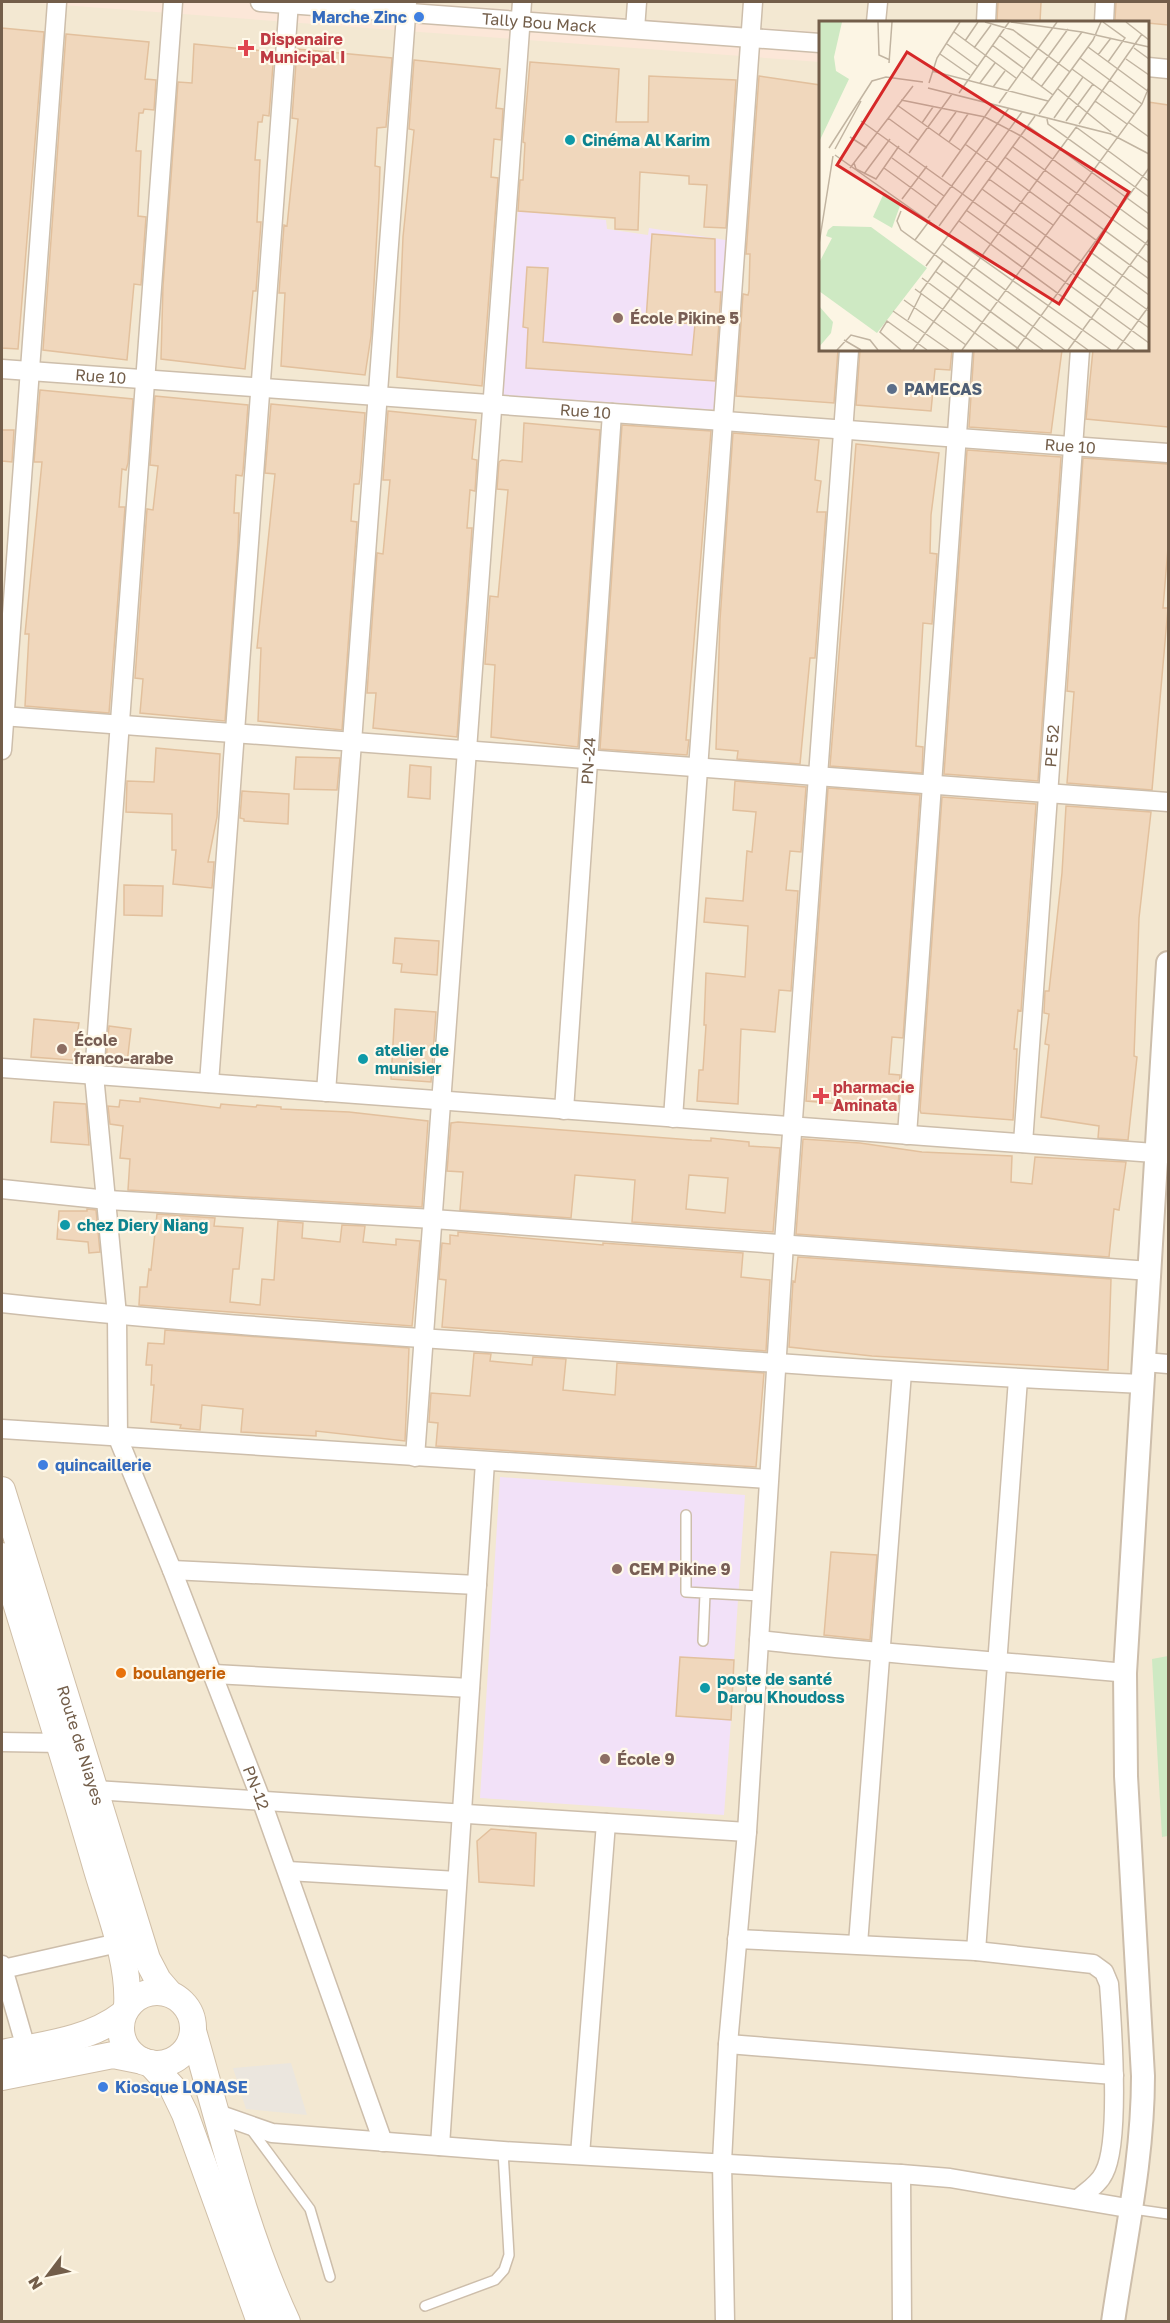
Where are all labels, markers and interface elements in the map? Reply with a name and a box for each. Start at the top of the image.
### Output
place label: Marche Zinc [312,7,407,27]
street label: Tally Bou Mack [481,8,597,37]
marker: Marche Zinc [412,10,426,24]
inset map [819,21,1149,351]
place label: Dispenaire Municipal I [260,29,345,67]
marker: Dispenaire Municipal I [237,39,255,57]
place label: Cinéma Al Karim [582,130,710,150]
marker: Cinéma Al Karim [563,133,577,147]
place label: École Pikine 5 [630,308,739,328]
marker: École Pikine 5 [611,311,625,325]
street label: Rue 10 [74,364,127,388]
place label: PAMECAS [904,379,982,399]
marker: PAMECAS [885,382,899,396]
street label: Rue 10 [559,399,612,423]
street label: Rue 10 [1044,434,1097,458]
street label: PE 52 [1040,724,1063,768]
street label: PN-24 [576,736,600,785]
place label: École franco-arabe [74,1030,174,1068]
place label: atelier de munisier [375,1040,449,1078]
marker: École franco-arabe [55,1042,69,1056]
marker: atelier de munisier [356,1052,370,1066]
place label: pharmacie Aminata [833,1077,914,1115]
marker: pharmacie Aminata [814,1089,828,1103]
place label: chez Diery Niang [77,1215,208,1235]
marker: chez Diery Niang [58,1218,72,1232]
place label: quincaillerie [55,1455,151,1475]
marker: quincaillerie [36,1458,50,1472]
place label: CEM Pikine 9 [629,1559,731,1579]
marker: CEM Pikine 9 [610,1562,624,1576]
place label: boulangerie [133,1663,226,1683]
marker: boulangerie [114,1666,128,1680]
place label: poste de santé Darou Khoudoss [717,1669,845,1707]
marker: poste de santé Darou Khoudoss [698,1681,712,1695]
street label: Route de Niayes [53,1683,109,1808]
place label: École 9 [617,1749,675,1769]
marker: École 9 [598,1752,612,1766]
street label: PN-12 [239,1763,274,1812]
place label: Kiosque LONASE [115,2077,248,2097]
marker: Kiosque LONASE [96,2080,110,2094]
north arrow [18,2245,78,2305]
text: N [24,2272,47,2293]

